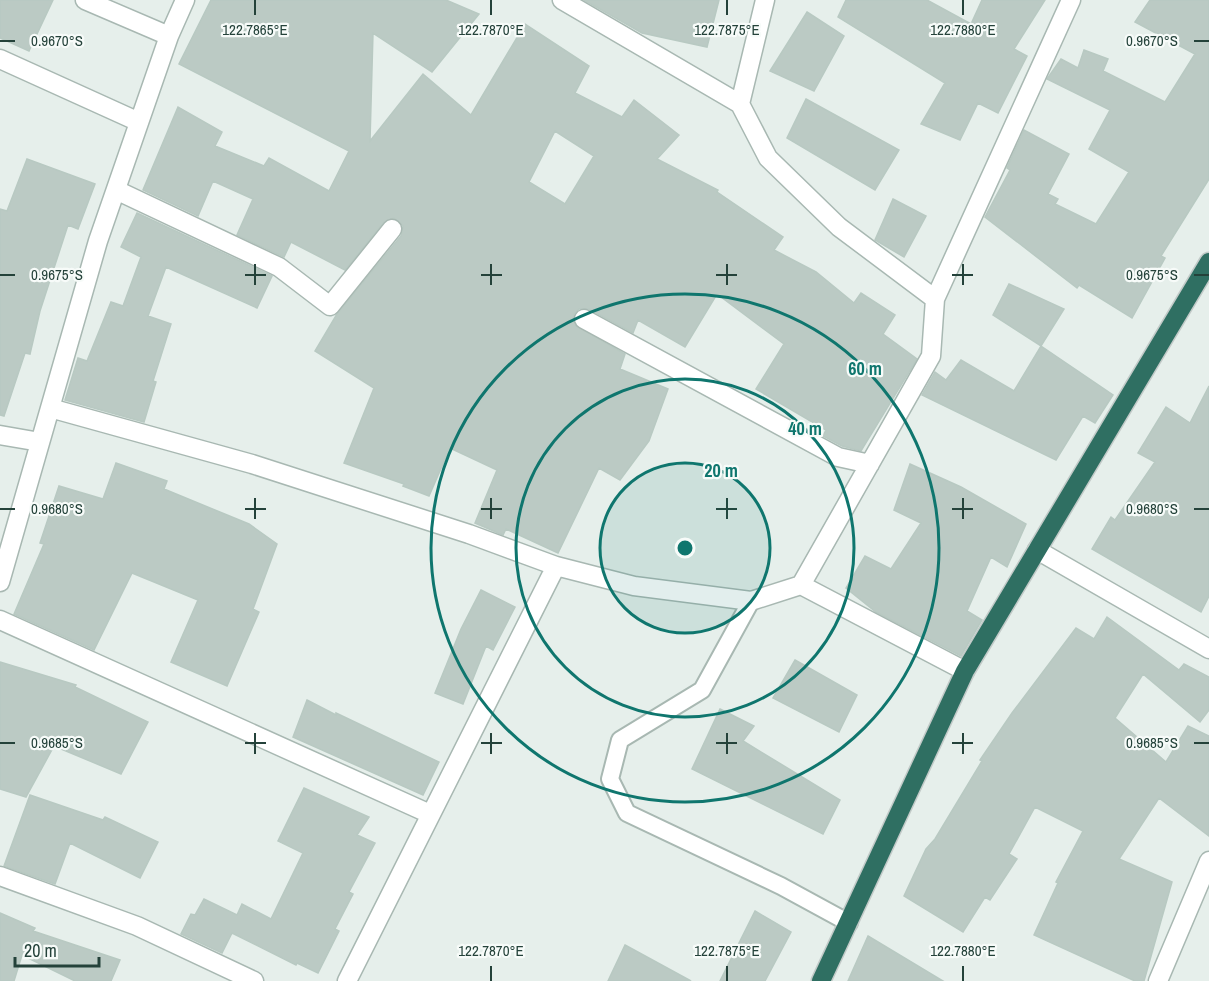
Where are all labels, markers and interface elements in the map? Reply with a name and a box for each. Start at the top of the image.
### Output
text: 122.7865°E [222,19,288,40]
text: 122.7870°E [458,19,524,40]
text: 122.7875°E [694,19,760,40]
text: 122.7880°E [930,19,996,40]
text: 0.9670°S [31,30,83,51]
text: 0.9670°S [1126,30,1178,51]
text: 0.9675°S [31,264,83,285]
text: 0.9675°S [1126,264,1178,285]
text: 60 m [848,356,882,381]
text: 40 m [788,416,822,441]
text: 20 m [704,458,738,483]
text: 0.9680°S [31,498,83,519]
text: 0.9680°S [1126,498,1178,519]
centre of rings [675,538,695,558]
text: 0.9685°S [31,732,83,753]
text: 0.9685°S [1126,732,1178,753]
scale bar [15,930,99,968]
text: 20 m [24,938,57,963]
text: 122.7870°E [458,940,524,961]
text: 122.7875°E [694,940,760,961]
text: 122.7880°E [930,940,996,961]

